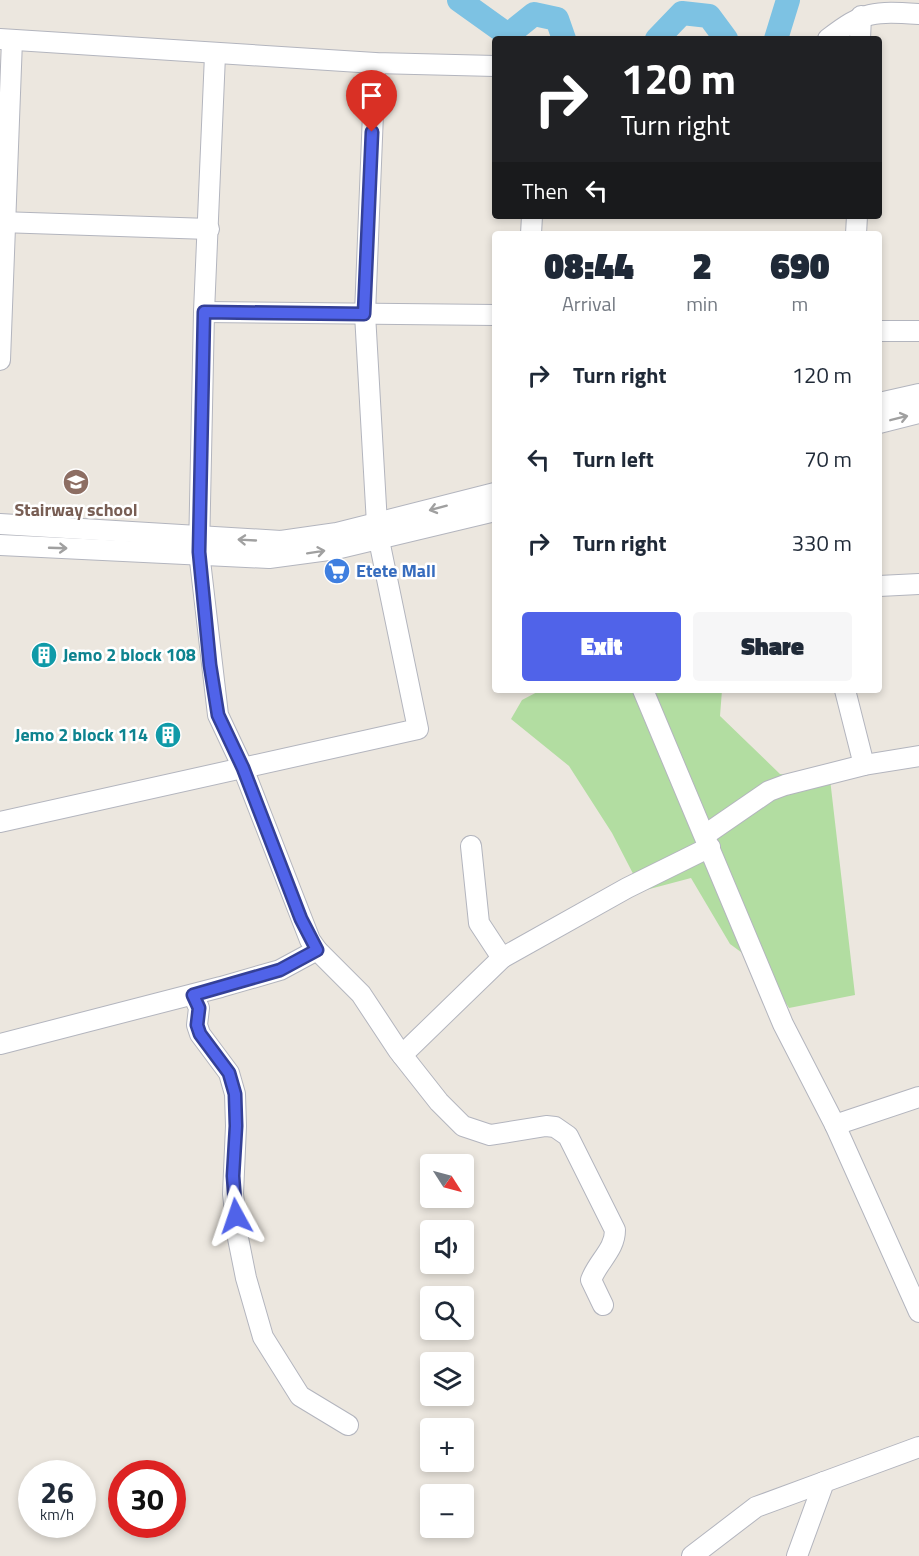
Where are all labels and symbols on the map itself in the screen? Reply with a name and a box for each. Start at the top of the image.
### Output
pin [346,70,397,132]
one-way arrow [889,411,908,423]
school or university icon: Stairway school [61,467,91,497]
place label: Stairway school [14,496,138,523]
one-way arrow [429,502,448,514]
one-way arrow [238,535,258,546]
one-way arrow [48,542,68,553]
one-way arrow [305,547,325,558]
supermarket icon: Etete Mall [322,556,352,586]
place label: Etete Mall [356,557,436,584]
building icon: Jemo 2 block 108 [29,640,59,670]
place label: Jemo 2 block 108 [63,641,196,668]
building icon: Jemo 2 block 114 [153,720,183,750]
place label: Jemo 2 block 114 [15,721,148,748]
north arrow [420,1154,474,1208]
position arrow [204,1184,268,1248]
speed limit sign: 30 [108,1460,186,1538]

